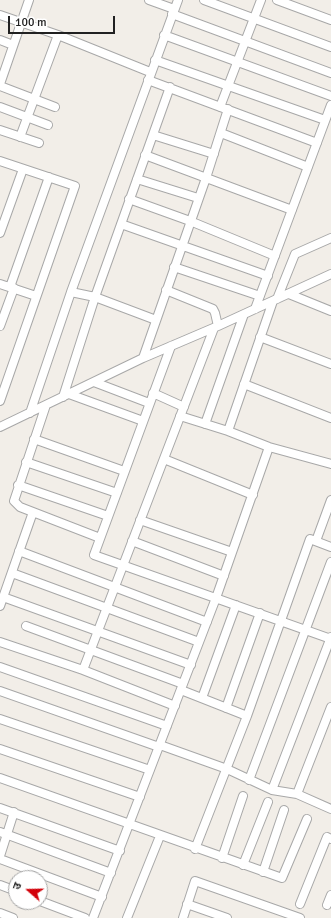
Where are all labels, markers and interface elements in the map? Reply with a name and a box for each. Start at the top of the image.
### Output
scale bar [10,8,117,34]
text: 100 m [15,15,47,30]
north arrow [8,870,48,910]
text: उ [10,881,24,891]

